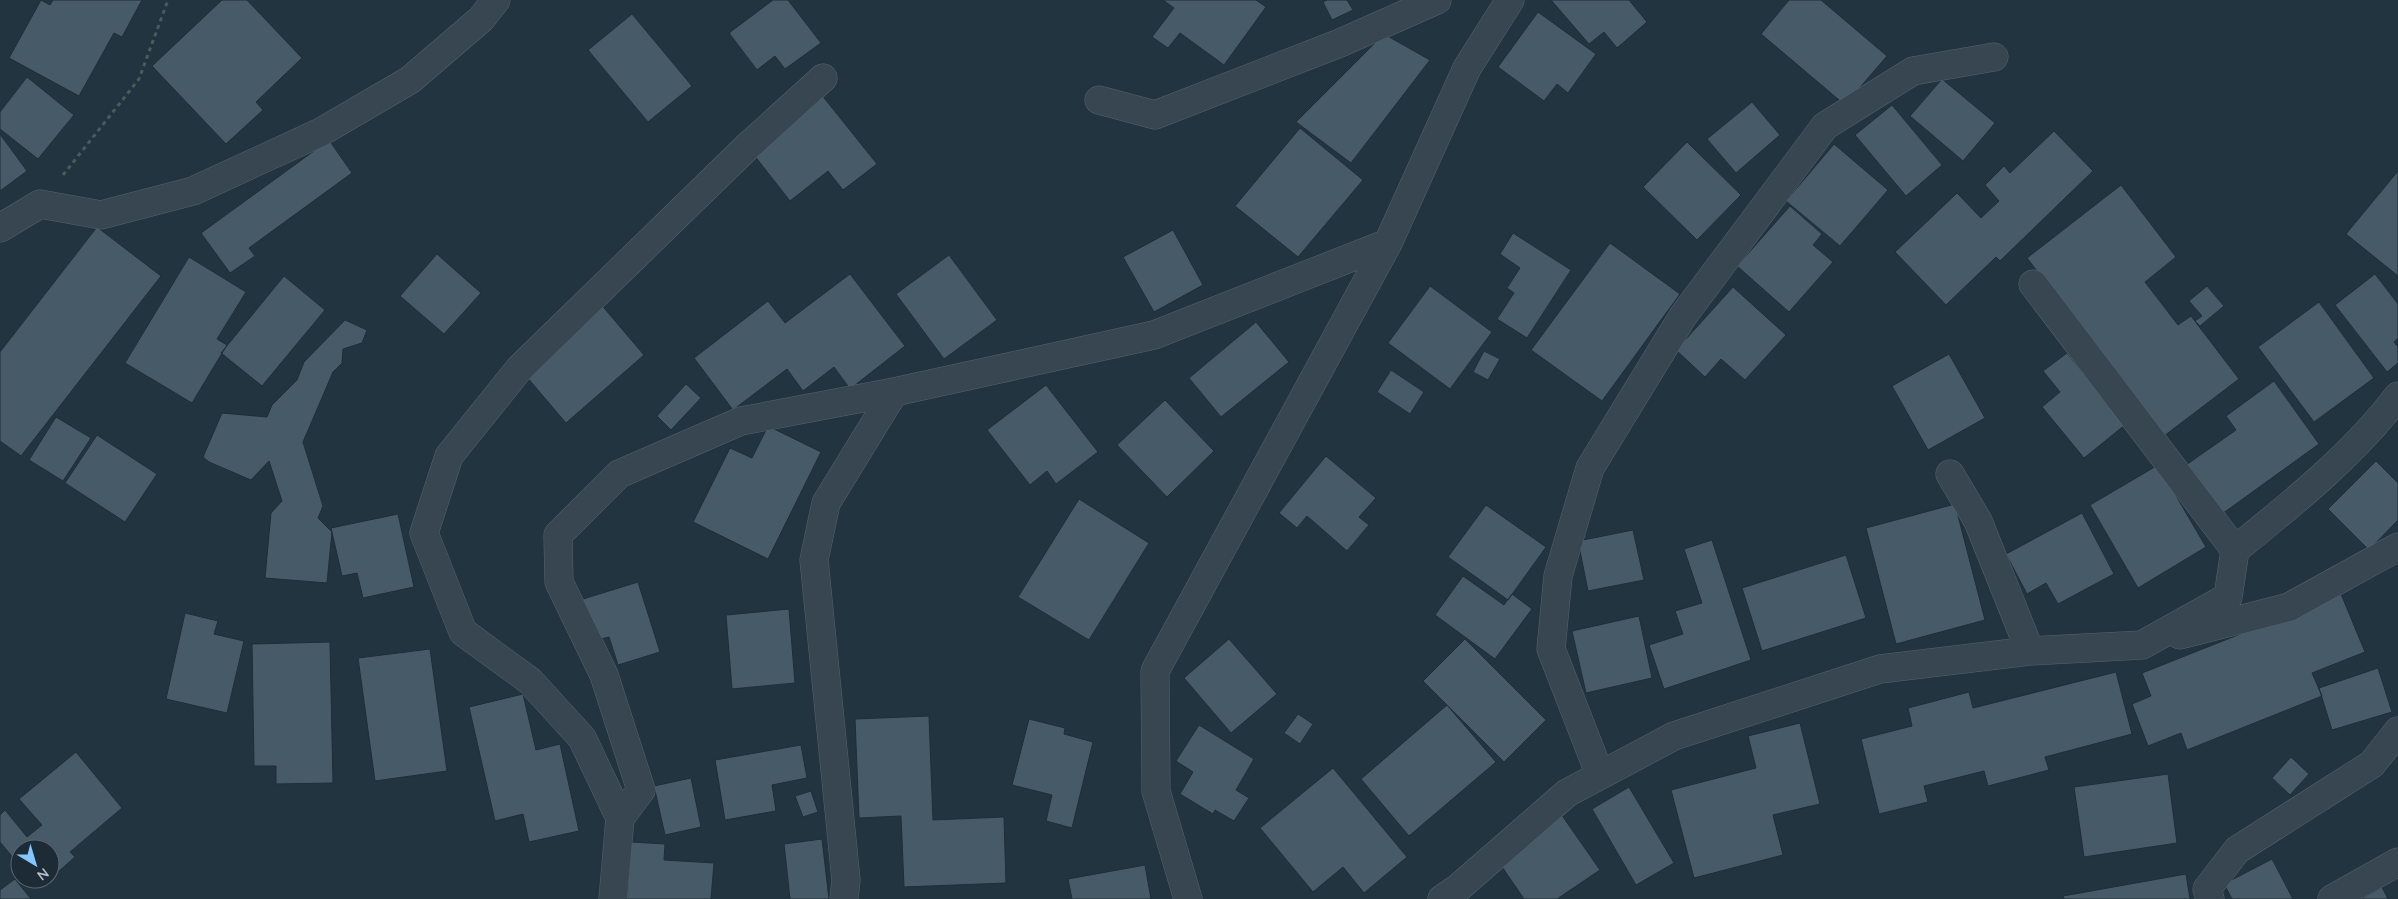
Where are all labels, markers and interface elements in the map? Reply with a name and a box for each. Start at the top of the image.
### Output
north arrow [10,839,60,889]
text: N [33,864,53,885]

